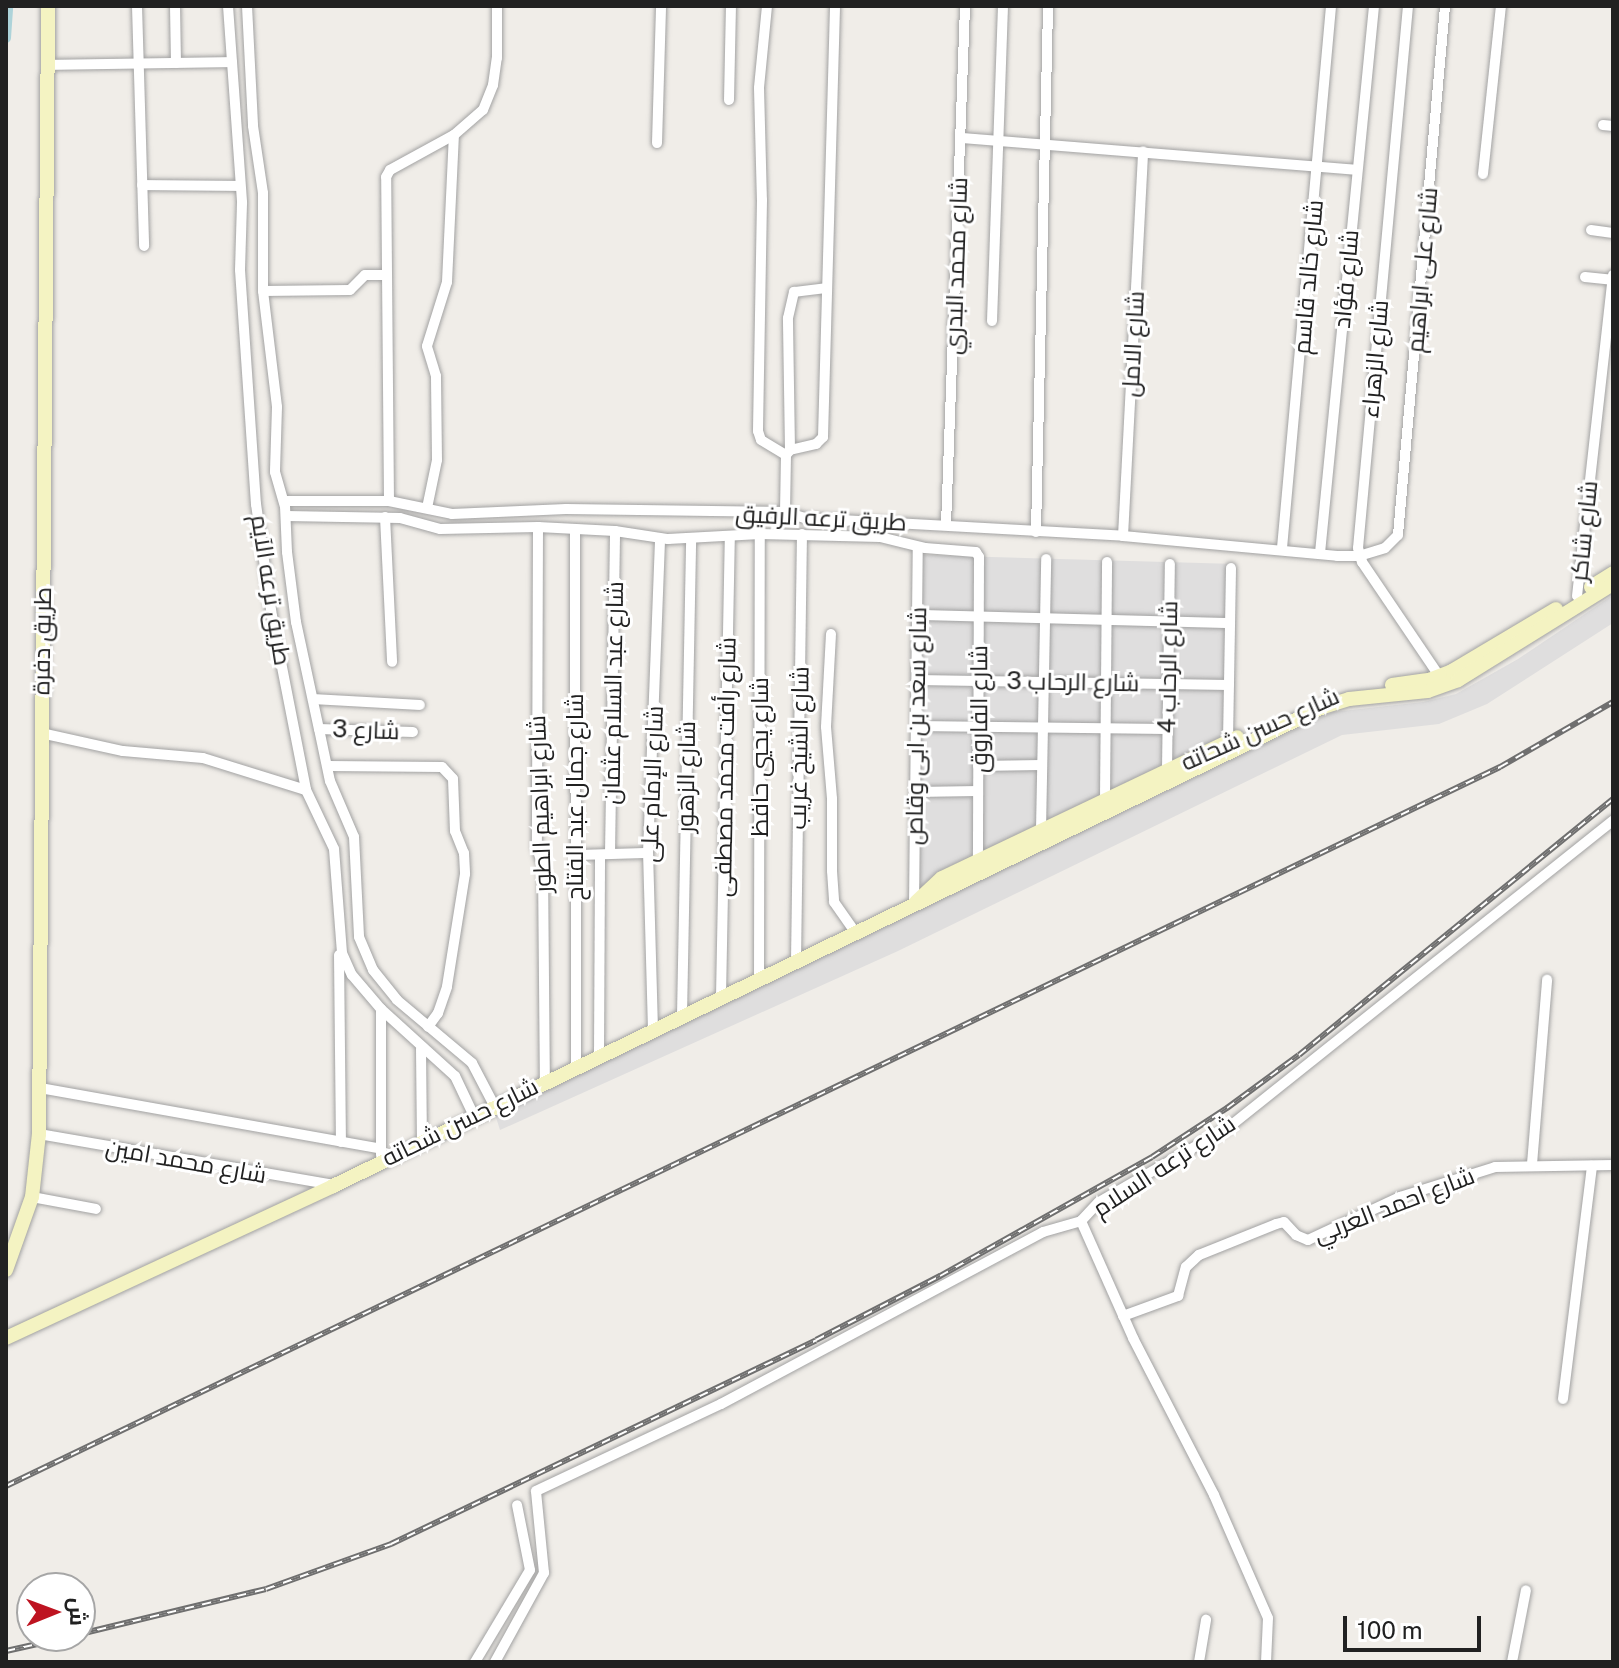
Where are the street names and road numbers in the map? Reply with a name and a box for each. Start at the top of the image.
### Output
street label: شارع محمد البدري [939,177,973,355]
street label: شارع على ابراهيم [1400,186,1444,354]
street label: شارع خالد قاسم [1287,198,1329,356]
street label: شارع فؤاد [1327,229,1365,329]
street label: شارع الامل [1116,290,1150,398]
street label: شارع الزهراء [1355,299,1395,419]
street label: شارع شاكر [1564,479,1604,583]
street label: طريق ترعه الرفيق [735,499,907,537]
street label: طريق ترعه الآيم [245,513,297,667]
street label: شارع عبد السلام عثمان [597,581,629,805]
street label: طريق دفرة [27,587,57,695]
street label: شارع الرحاب 4 [1152,600,1184,734]
street label: شارع سعد بن ابى وقاص [900,607,932,845]
street label: شارع رأفت محمد مصطفى [708,637,742,897]
street label: شارع الفاروق [965,645,993,773]
street label: شارع الشيخ غريب [783,666,815,830]
street label: شارع الرحاب 3 [1006,666,1140,698]
street label: شارع يحيي حافظ [746,677,774,837]
street label: شارع حسن شحاته [1176,681,1344,777]
street label: شارع جمال عبد الفتاح [561,693,589,901]
street label: شارع الإمام على [635,705,669,863]
street label: شارع 3 [332,714,400,746]
street label: شارع ابراهيم الطور [523,715,557,893]
street label: شارع الزهور [671,721,701,833]
street label: شارع حسن شحاته [377,1072,543,1172]
street label: شارع ترعه السلام [1087,1109,1241,1223]
street label: شارع محمد امين [103,1133,269,1189]
street label: شارع احمد العربي [1309,1161,1479,1249]

